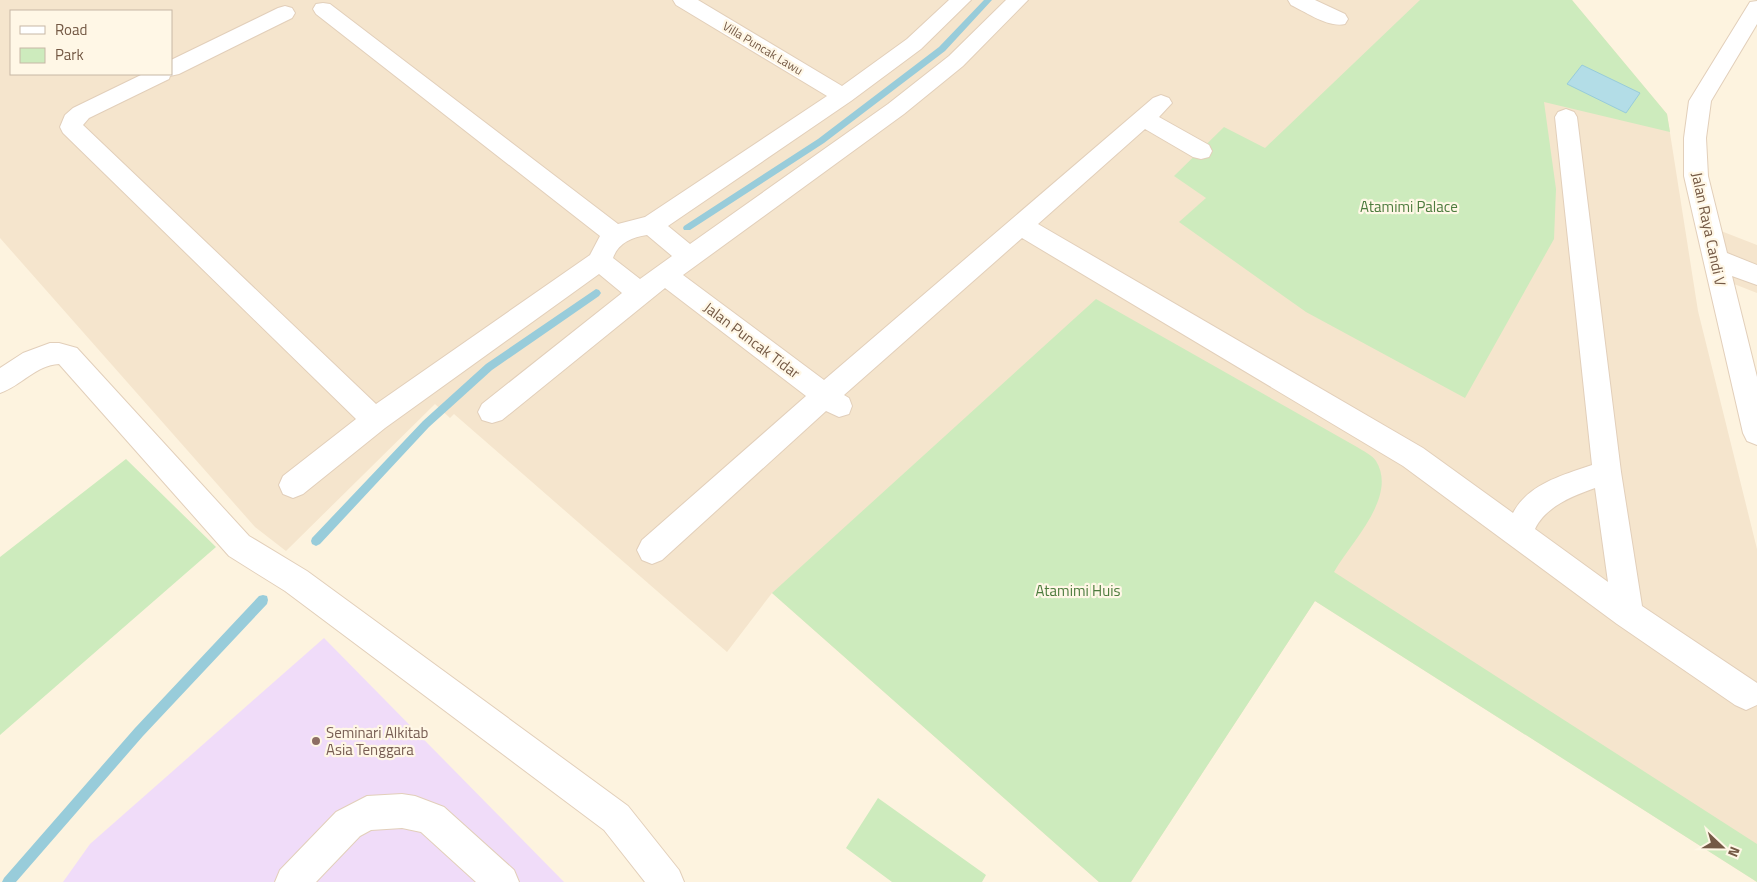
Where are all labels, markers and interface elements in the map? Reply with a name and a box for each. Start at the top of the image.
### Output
legend [10,10,172,75]
street label: Villa Puncak Lawu [719,17,807,79]
text: Road [55,18,87,41]
text: Park [55,43,84,66]
street label: Jalan Raya Candi V [1686,170,1732,288]
park label: Atamimi Palace [1360,195,1458,218]
street label: Jalan Puncak Tidar [699,296,805,384]
park label: Atamimi Huis [1036,579,1120,602]
place label: Seminari Alkitab Asia Tenggara [326,721,429,761]
marker: Seminari Alkitab Asia Tenggara [310,735,322,747]
north arrow [1697,822,1747,872]
text: N [1723,844,1746,860]

